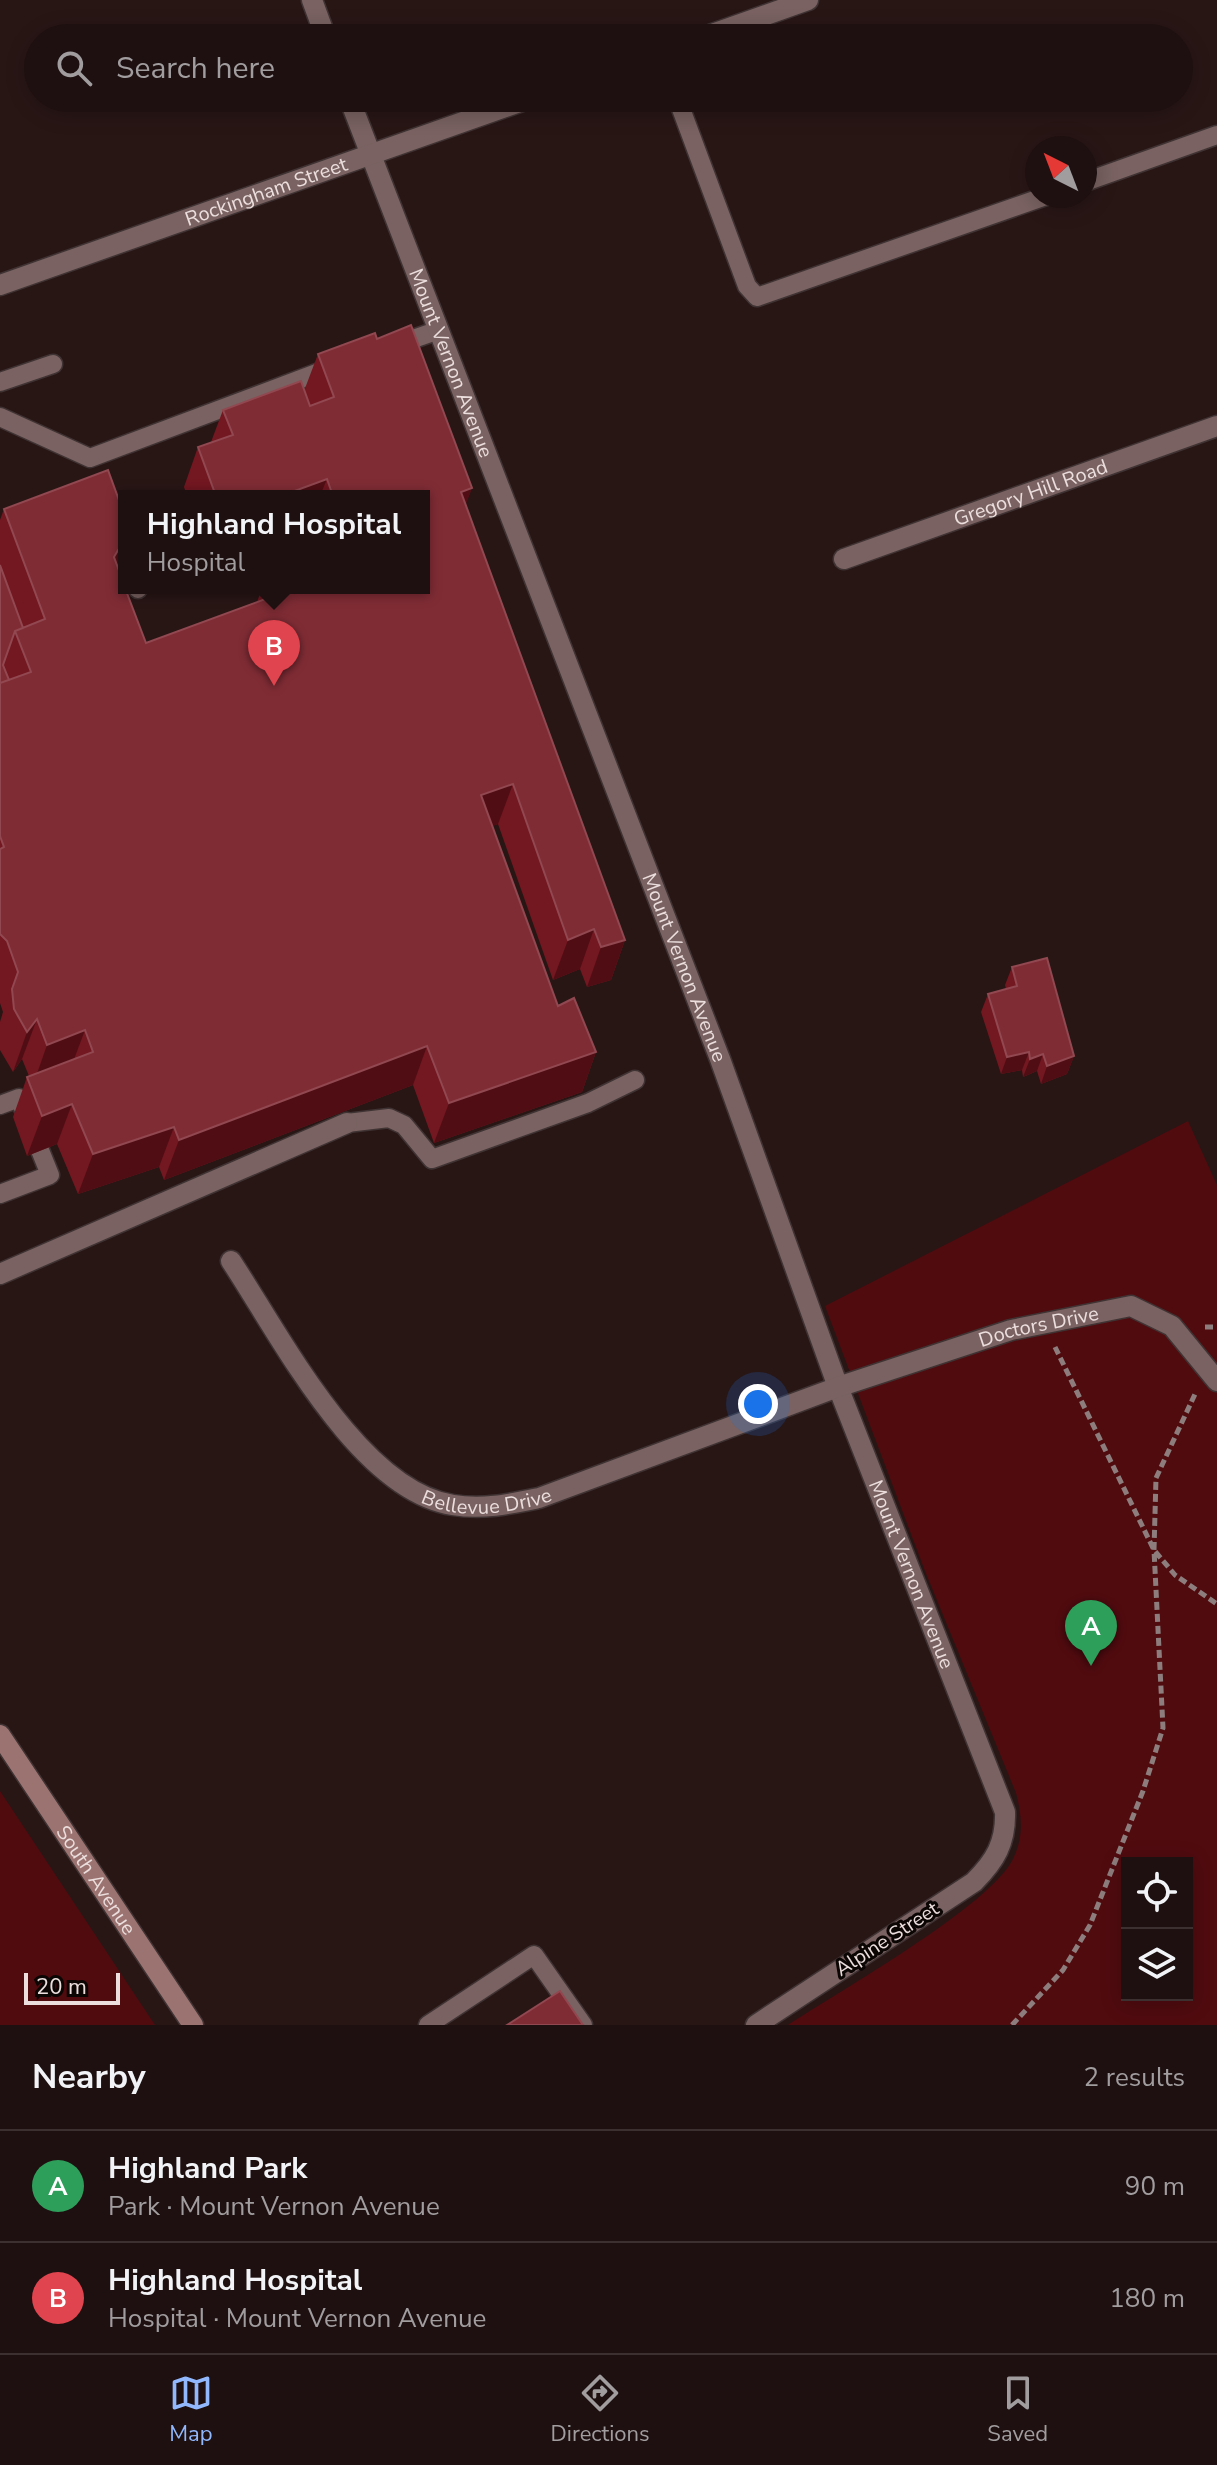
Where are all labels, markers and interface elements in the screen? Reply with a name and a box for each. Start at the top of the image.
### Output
search box [24,24,1193,112]
icon: search [52,46,96,90]
text: Search here [116,48,275,89]
north arrow [1025,136,1097,208]
street label: Rockingham Street [181,150,352,232]
street label: Mount Vernon Avenue [403,265,500,461]
street label: Gregory Hill Road [950,453,1111,532]
popup [118,490,430,594]
text: Highland Hospital [147,504,401,545]
text: Hospital [147,545,245,580]
pin: B [248,620,300,686]
street label: Mount Vernon Avenue [636,869,733,1066]
street label: Doctors Drive [975,1299,1101,1353]
your location [738,1384,778,1424]
street label: Mount Vernon Avenue [862,1476,961,1673]
street label: Bellevue Drive [418,1481,555,1520]
pin: A [1065,1600,1117,1666]
street label: South Avenue [50,1820,143,1940]
map controls [1121,1857,1193,2001]
button: locate [1121,1857,1193,1929]
street label: Alpine Street [830,1895,945,1983]
button: layers [1121,1929,1193,2001]
scale bar [24,1969,120,2005]
text: 20 m [36,1972,87,2002]
text: Nearby [32,2054,146,2100]
text: 2 results [1084,2060,1185,2095]
text: Highland Park [108,2148,307,2189]
text: A [48,2169,68,2204]
text: 90 m [1125,2169,1185,2204]
text: Park · Mount Vernon Avenue [108,2189,440,2224]
text: Highland Hospital [108,2260,362,2301]
text: B [49,2281,67,2316]
text: 180 m [1109,2281,1185,2316]
text: Hospital · Mount Vernon Avenue [108,2301,486,2336]
tab: Map [169,2371,213,2449]
tab: Directions [551,2371,650,2449]
tab: Saved [987,2371,1048,2449]

